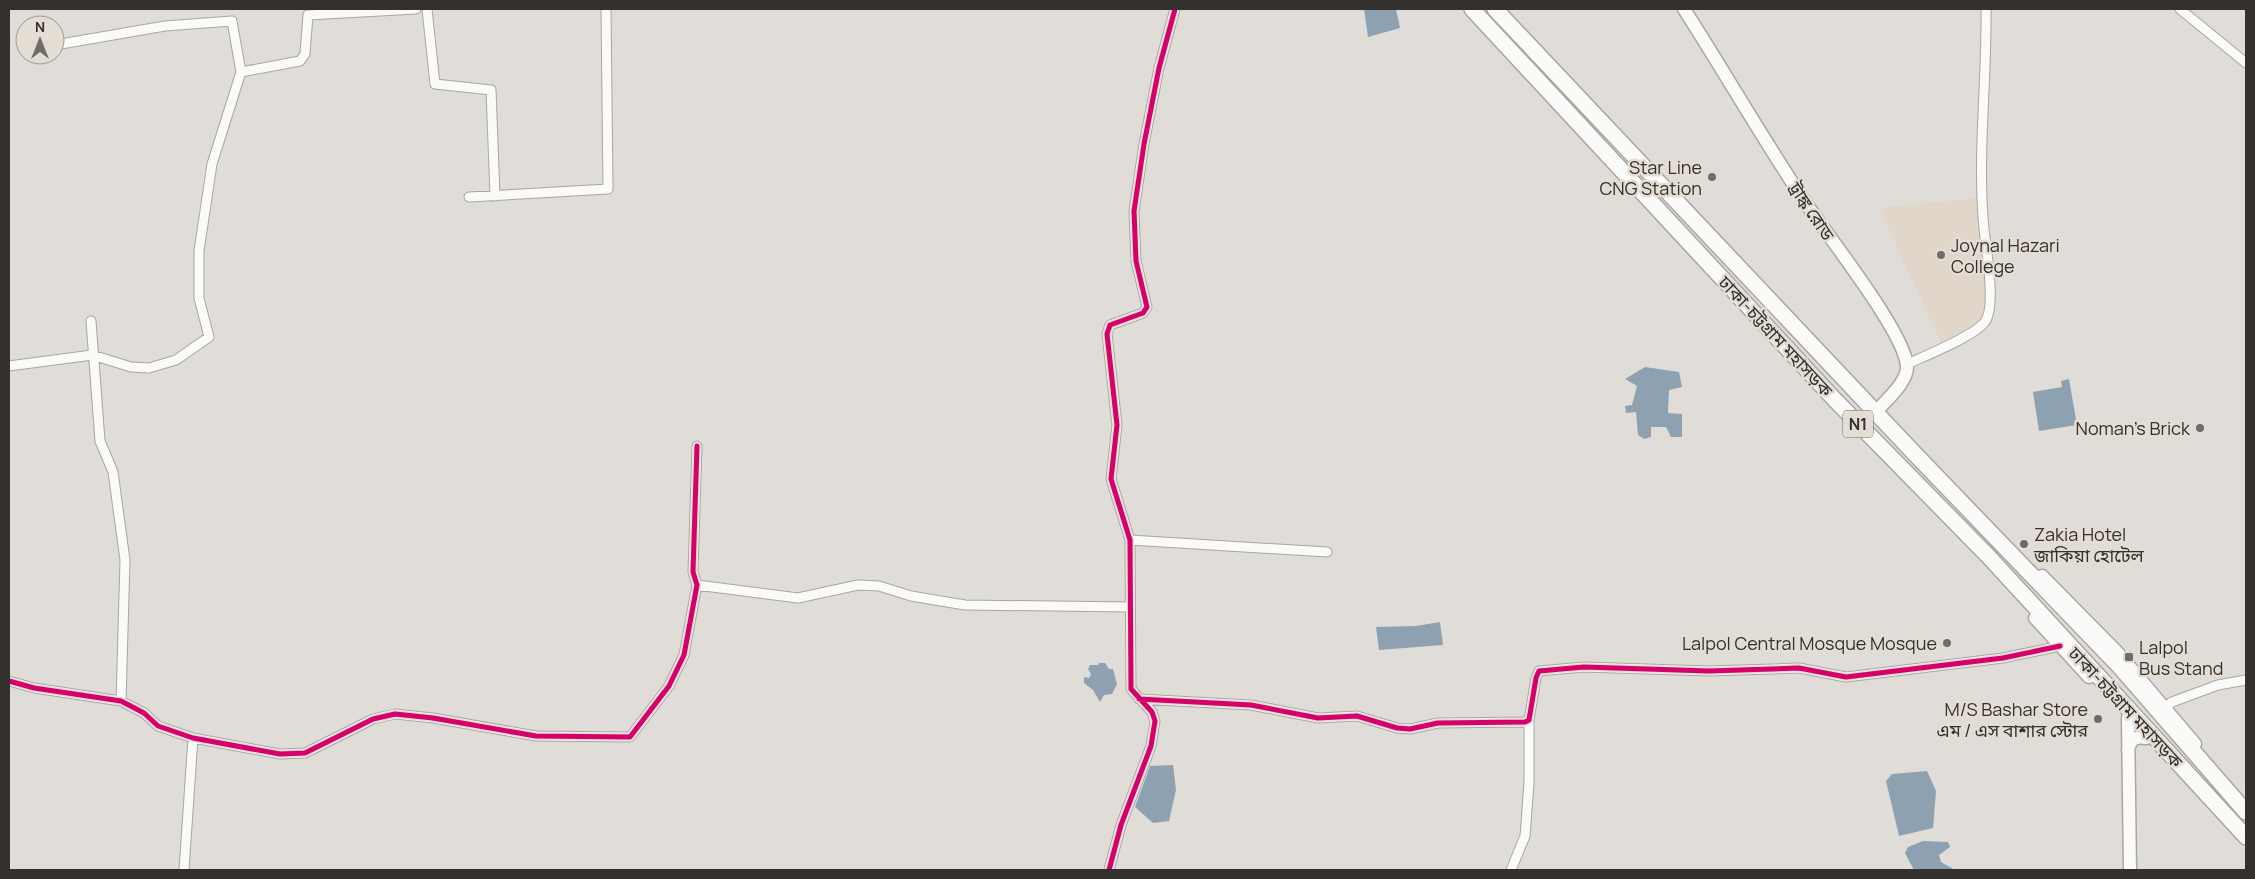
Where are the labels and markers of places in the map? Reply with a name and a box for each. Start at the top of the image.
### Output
place label: Star Line CNG Station [1599,155,1702,200]
marker: Star Line CNG Station [1706,171,1718,183]
place label: Joynal Hazari College [1951,233,2060,278]
marker: Joynal Hazari College [1935,249,1947,261]
place label: Noman's Brick [2076,416,2191,440]
marker: Noman's Brick [2194,422,2206,434]
place label: Zakia Hotel জাকিয়া হোটেল [2033,522,2145,567]
marker: Zakia Hotel জাকিয়া হোটেল [2018,538,2030,550]
place label: Lalpol Central Mosque Mosque [1682,631,1937,655]
place label: Lalpol Bus Stand [2139,635,2223,680]
marker: Lalpol Central Mosque Mosque [1941,637,1953,649]
marker: Lalpol Bus Stand [2123,651,2135,663]
place label: M/S Bashar Store এম / এস বাশার স্টোর [1937,697,2088,742]
marker: M/S Bashar Store এম / এস বাশার স্টোর [2092,713,2104,725]

